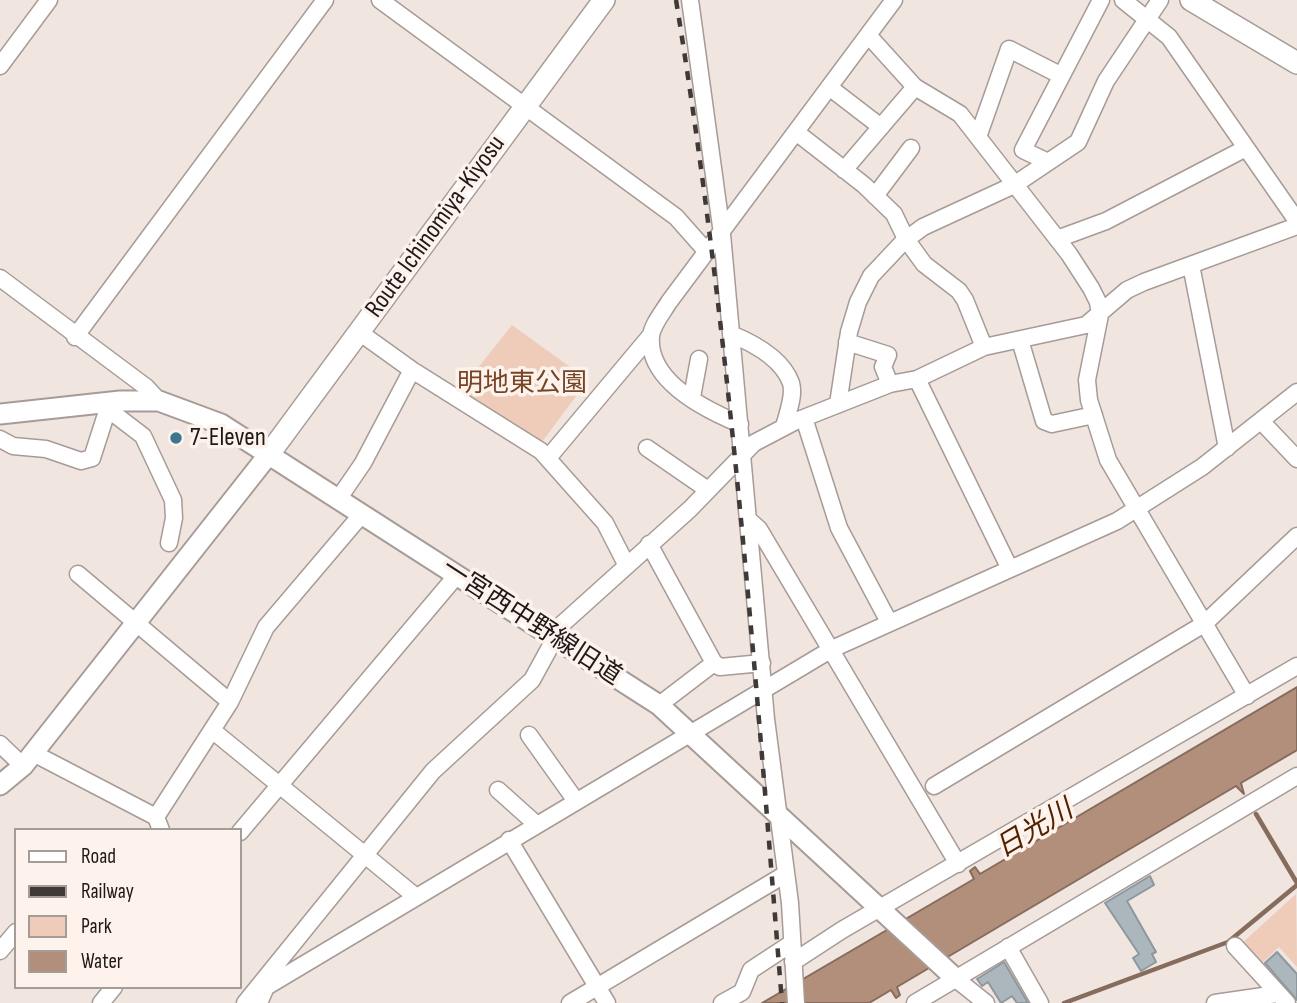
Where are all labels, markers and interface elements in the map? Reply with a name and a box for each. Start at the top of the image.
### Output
street label: Route Ichinomiya-Kiyosu [359,130,513,324]
park label: 明地東公園 [457,368,587,400]
place label: 7-Eleven [190,422,266,454]
marker: 7-Eleven [168,430,184,446]
street label: 一宮西中野線旧道 [435,553,627,693]
water label: 日光川 [990,794,1080,866]
legend [14,828,242,989]
text: Road [81,844,116,869]
text: Railway [81,879,134,904]
text: Park [81,914,112,939]
text: Water [81,949,123,974]

